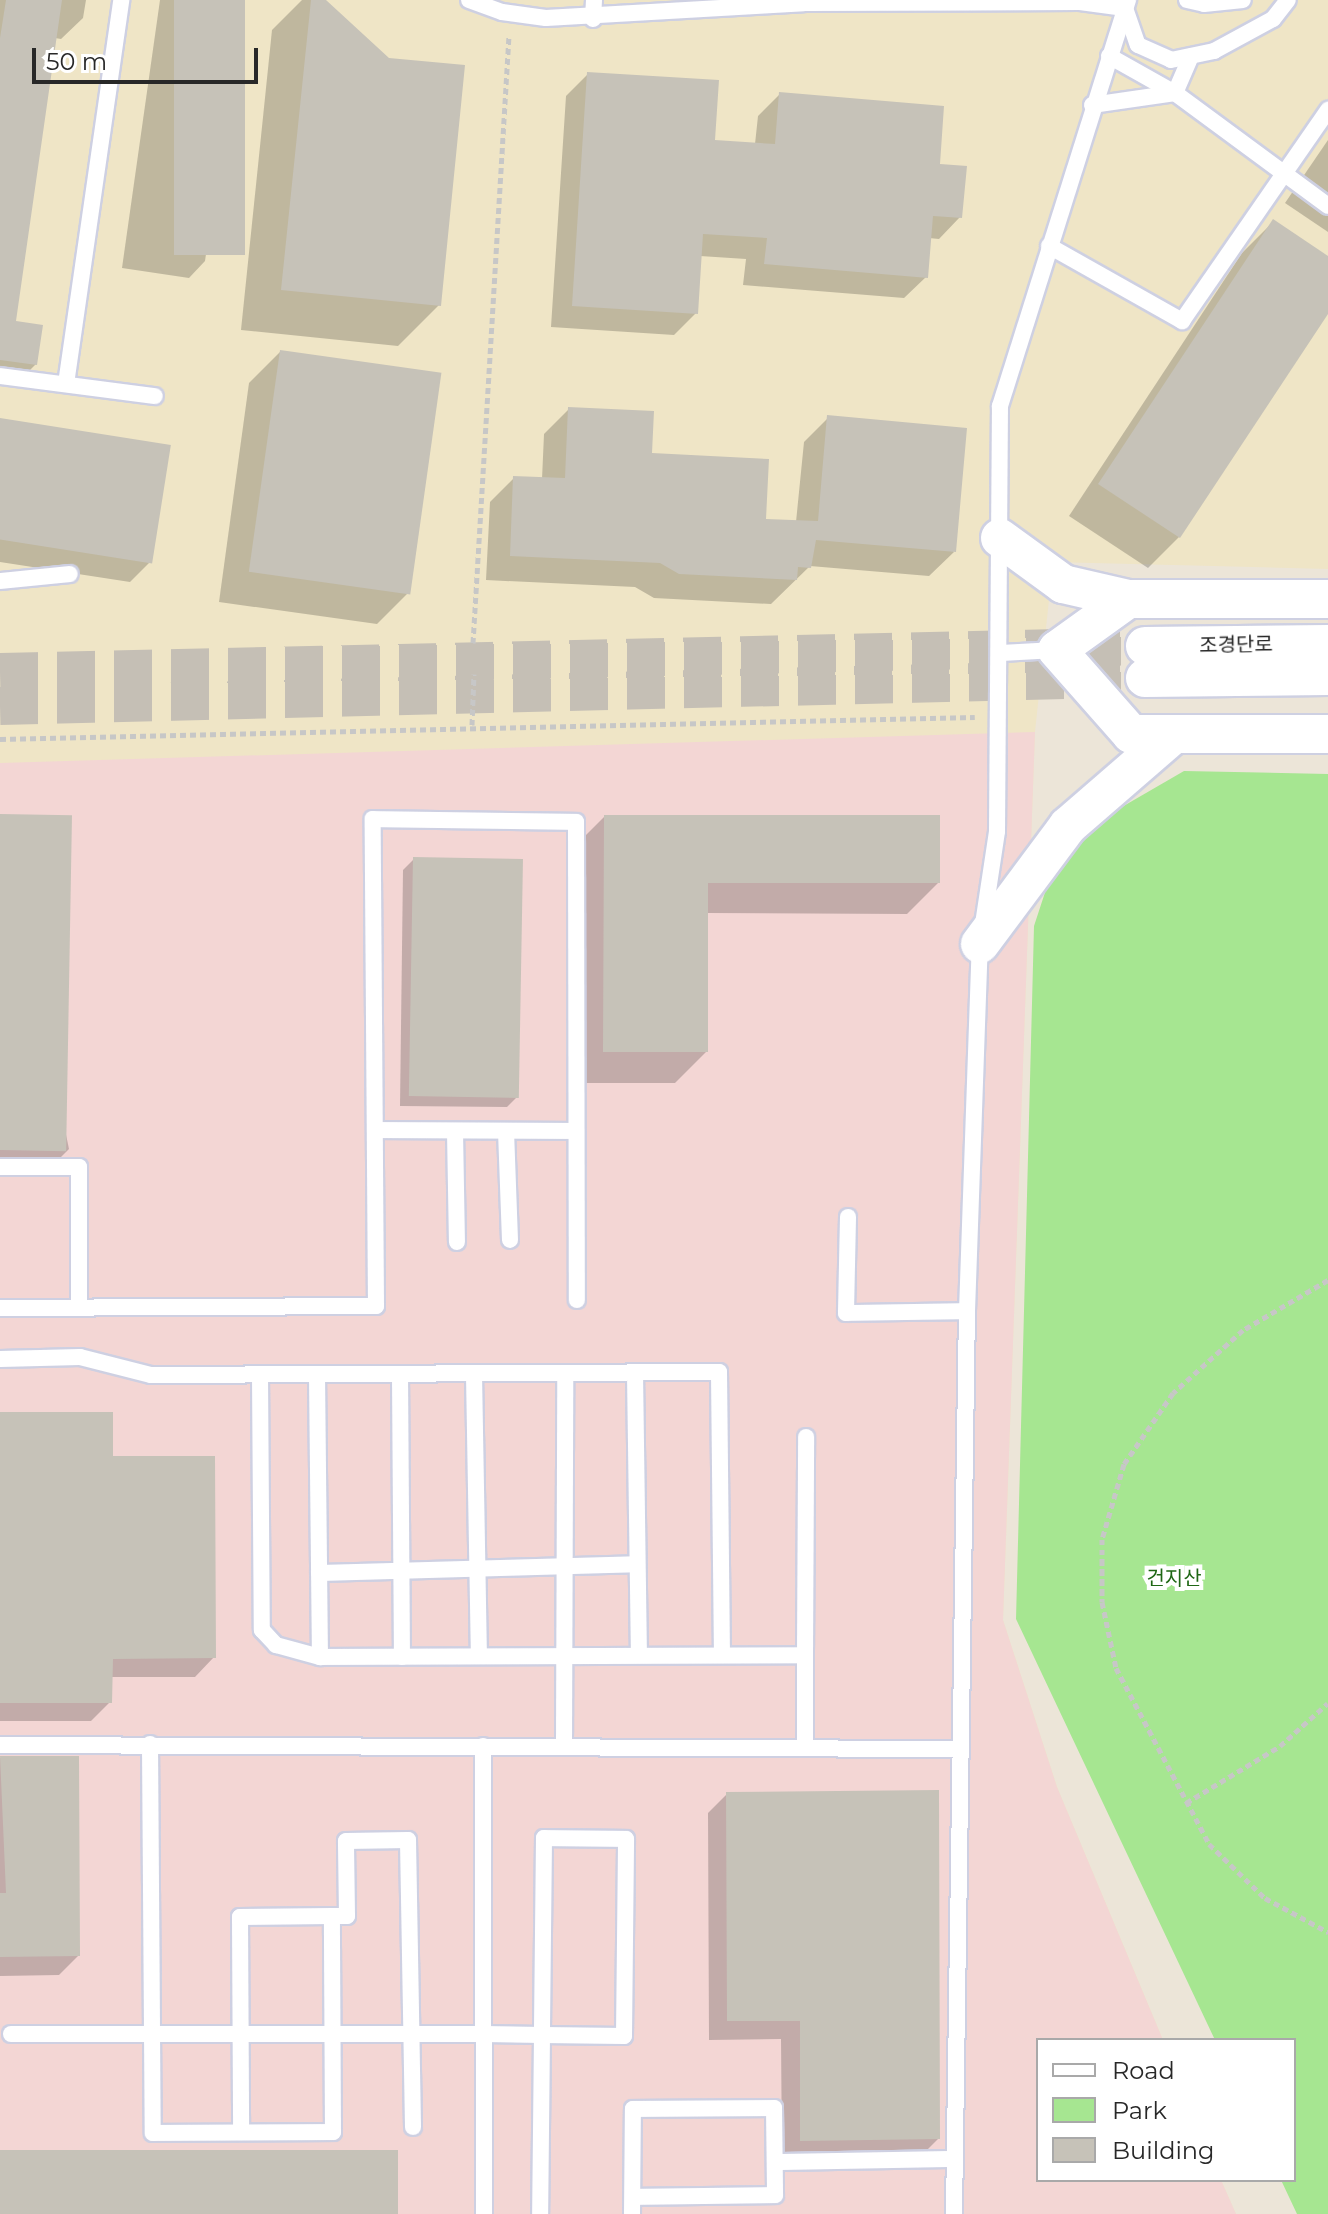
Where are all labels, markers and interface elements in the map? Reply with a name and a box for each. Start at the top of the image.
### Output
scale bar [36,32,262,82]
text: 50 m [46,47,107,76]
street label: 조경단로 [1199,632,1273,658]
park label: 건지산 [1146,1566,1202,1590]
legend [1036,2038,1296,2182]
text: Road [1112,2056,1175,2085]
text: Park [1112,2096,1167,2125]
text: Building [1112,2136,1215,2165]

